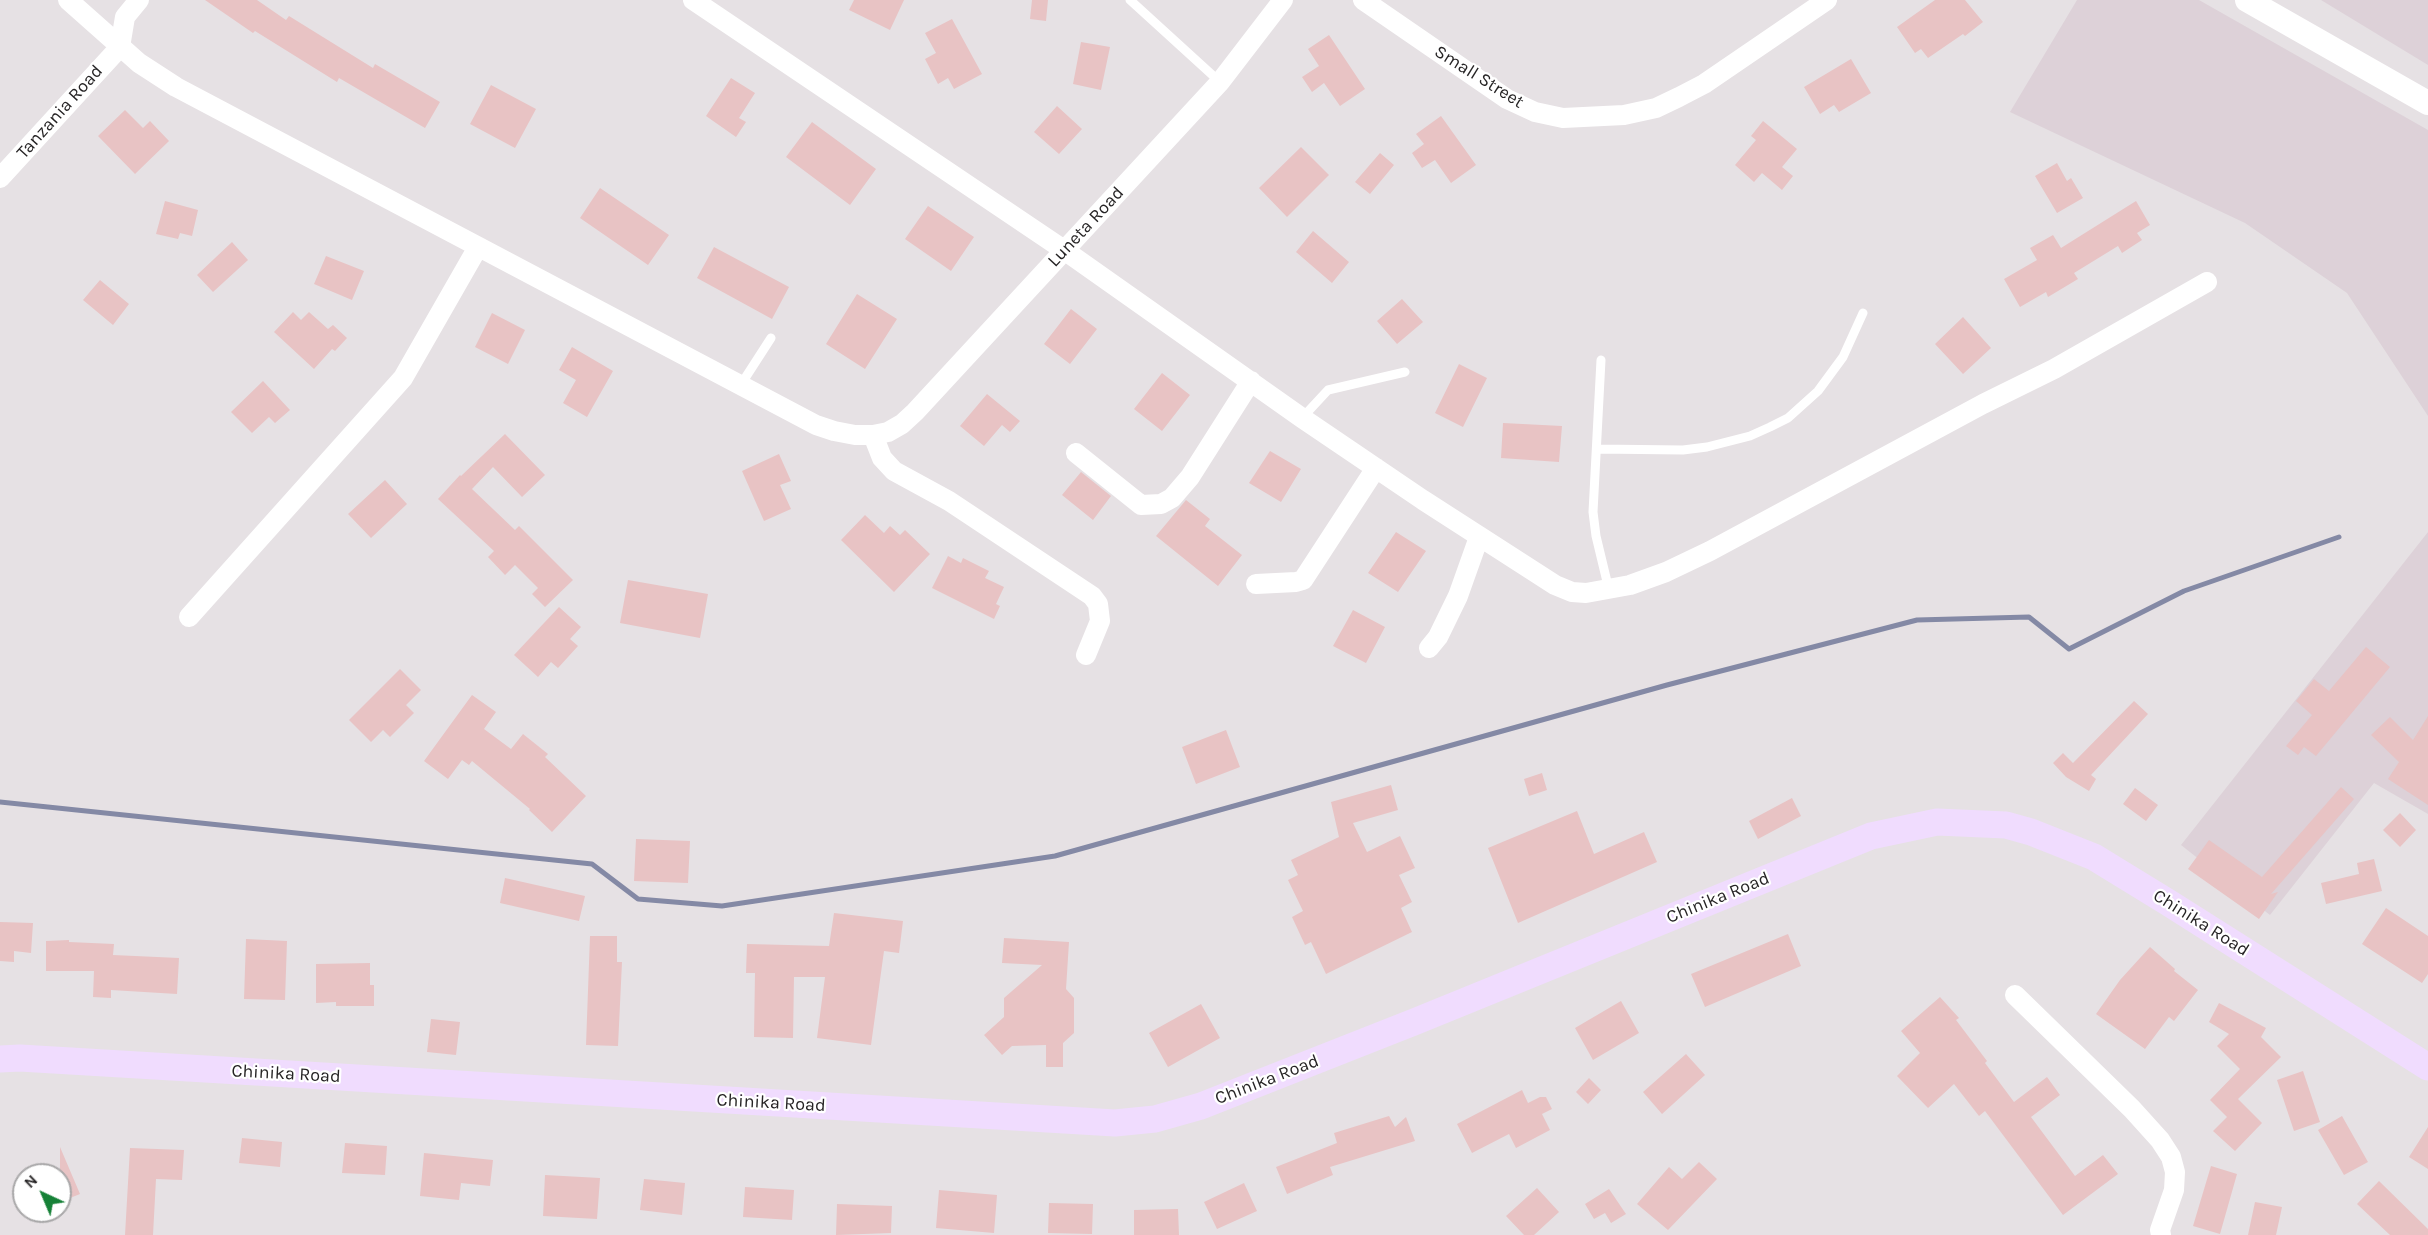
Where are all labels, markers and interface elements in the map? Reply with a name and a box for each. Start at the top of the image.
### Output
street label: Small Street [1430,41,1528,113]
street label: Tanzania Road [12,61,108,163]
street label: Luneta Road [1043,182,1129,272]
street label: Chinika Road [1663,868,1773,928]
street label: Chinika Road [2149,885,2253,961]
street label: Chinika Road [1212,1050,1322,1110]
street label: Chinika Road [231,1060,341,1088]
street label: Chinika Road [716,1089,826,1117]
north arrow [12,1163,72,1223]
text: N [20,1170,41,1192]

